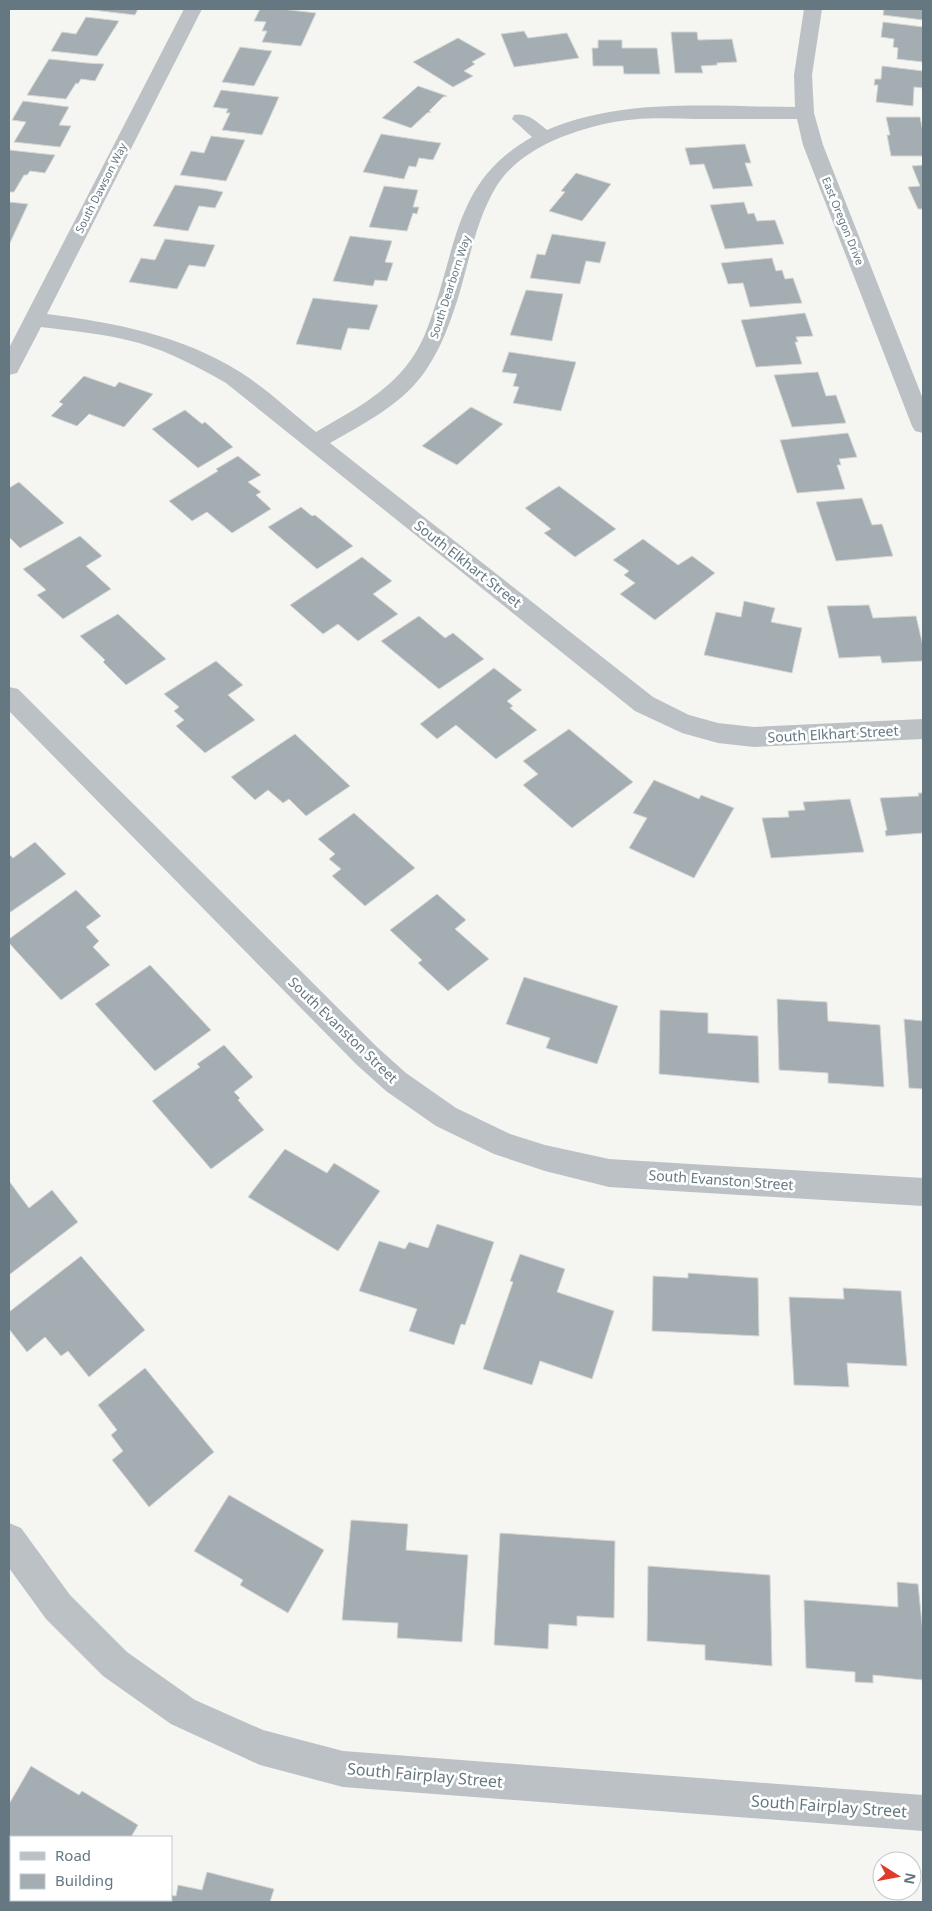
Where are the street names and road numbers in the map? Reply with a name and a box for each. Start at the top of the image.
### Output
street label: South Dawson Way [71,140,130,235]
street label: East Oregon Drive [819,175,868,267]
street label: South Dearborn Way [426,233,473,340]
street label: South Elkhart Street [411,516,526,611]
street label: South Elkhart Street [767,721,899,746]
street label: South Evanston Street [285,972,402,1087]
street label: South Evanston Street [648,1165,794,1194]
street label: South Fairplay Street [346,1757,504,1793]
street label: South Fairplay Street [750,1790,908,1822]

